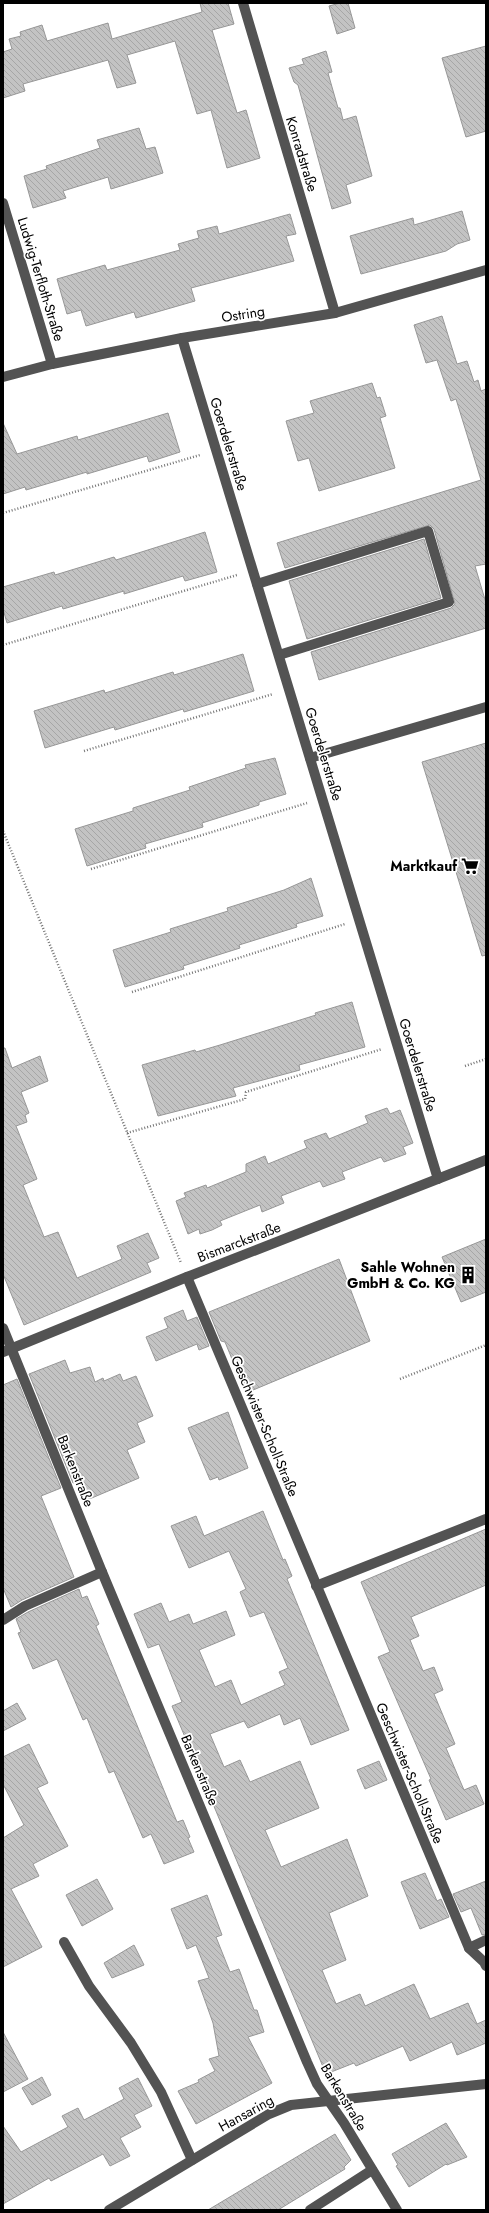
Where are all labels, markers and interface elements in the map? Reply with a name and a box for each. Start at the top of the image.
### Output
street label: Konradstraße [281,114,323,194]
street label: Ludwig-Terfloth-Straße [13,215,69,343]
street label: Ostring [220,301,266,327]
street label: Goerdelerstraße [205,395,253,493]
street label: Goerdelerstraße [300,705,348,803]
place label: Marktkauf [390,856,458,876]
supermarket icon: Marktkauf [460,856,480,876]
street label: Goerdelerstraße [394,1016,442,1114]
street label: Bismarckstraße [194,1217,284,1267]
place label: Sahle Wohnen GmbH & Co. KG [347,1257,455,1293]
building icon: Sahle Wohnen GmbH & Co. KG [458,1265,478,1285]
street label: Geschwister-Scholl-Straße [226,1352,304,1500]
street label: Barkenstraße [53,1432,99,1510]
street label: Geschwister-Scholl-Straße [371,1699,449,1847]
street label: Barkenstraße [176,1731,224,1809]
street label: Barkenstraße [316,2059,372,2135]
street label: Hansaring [215,2090,277,2136]

